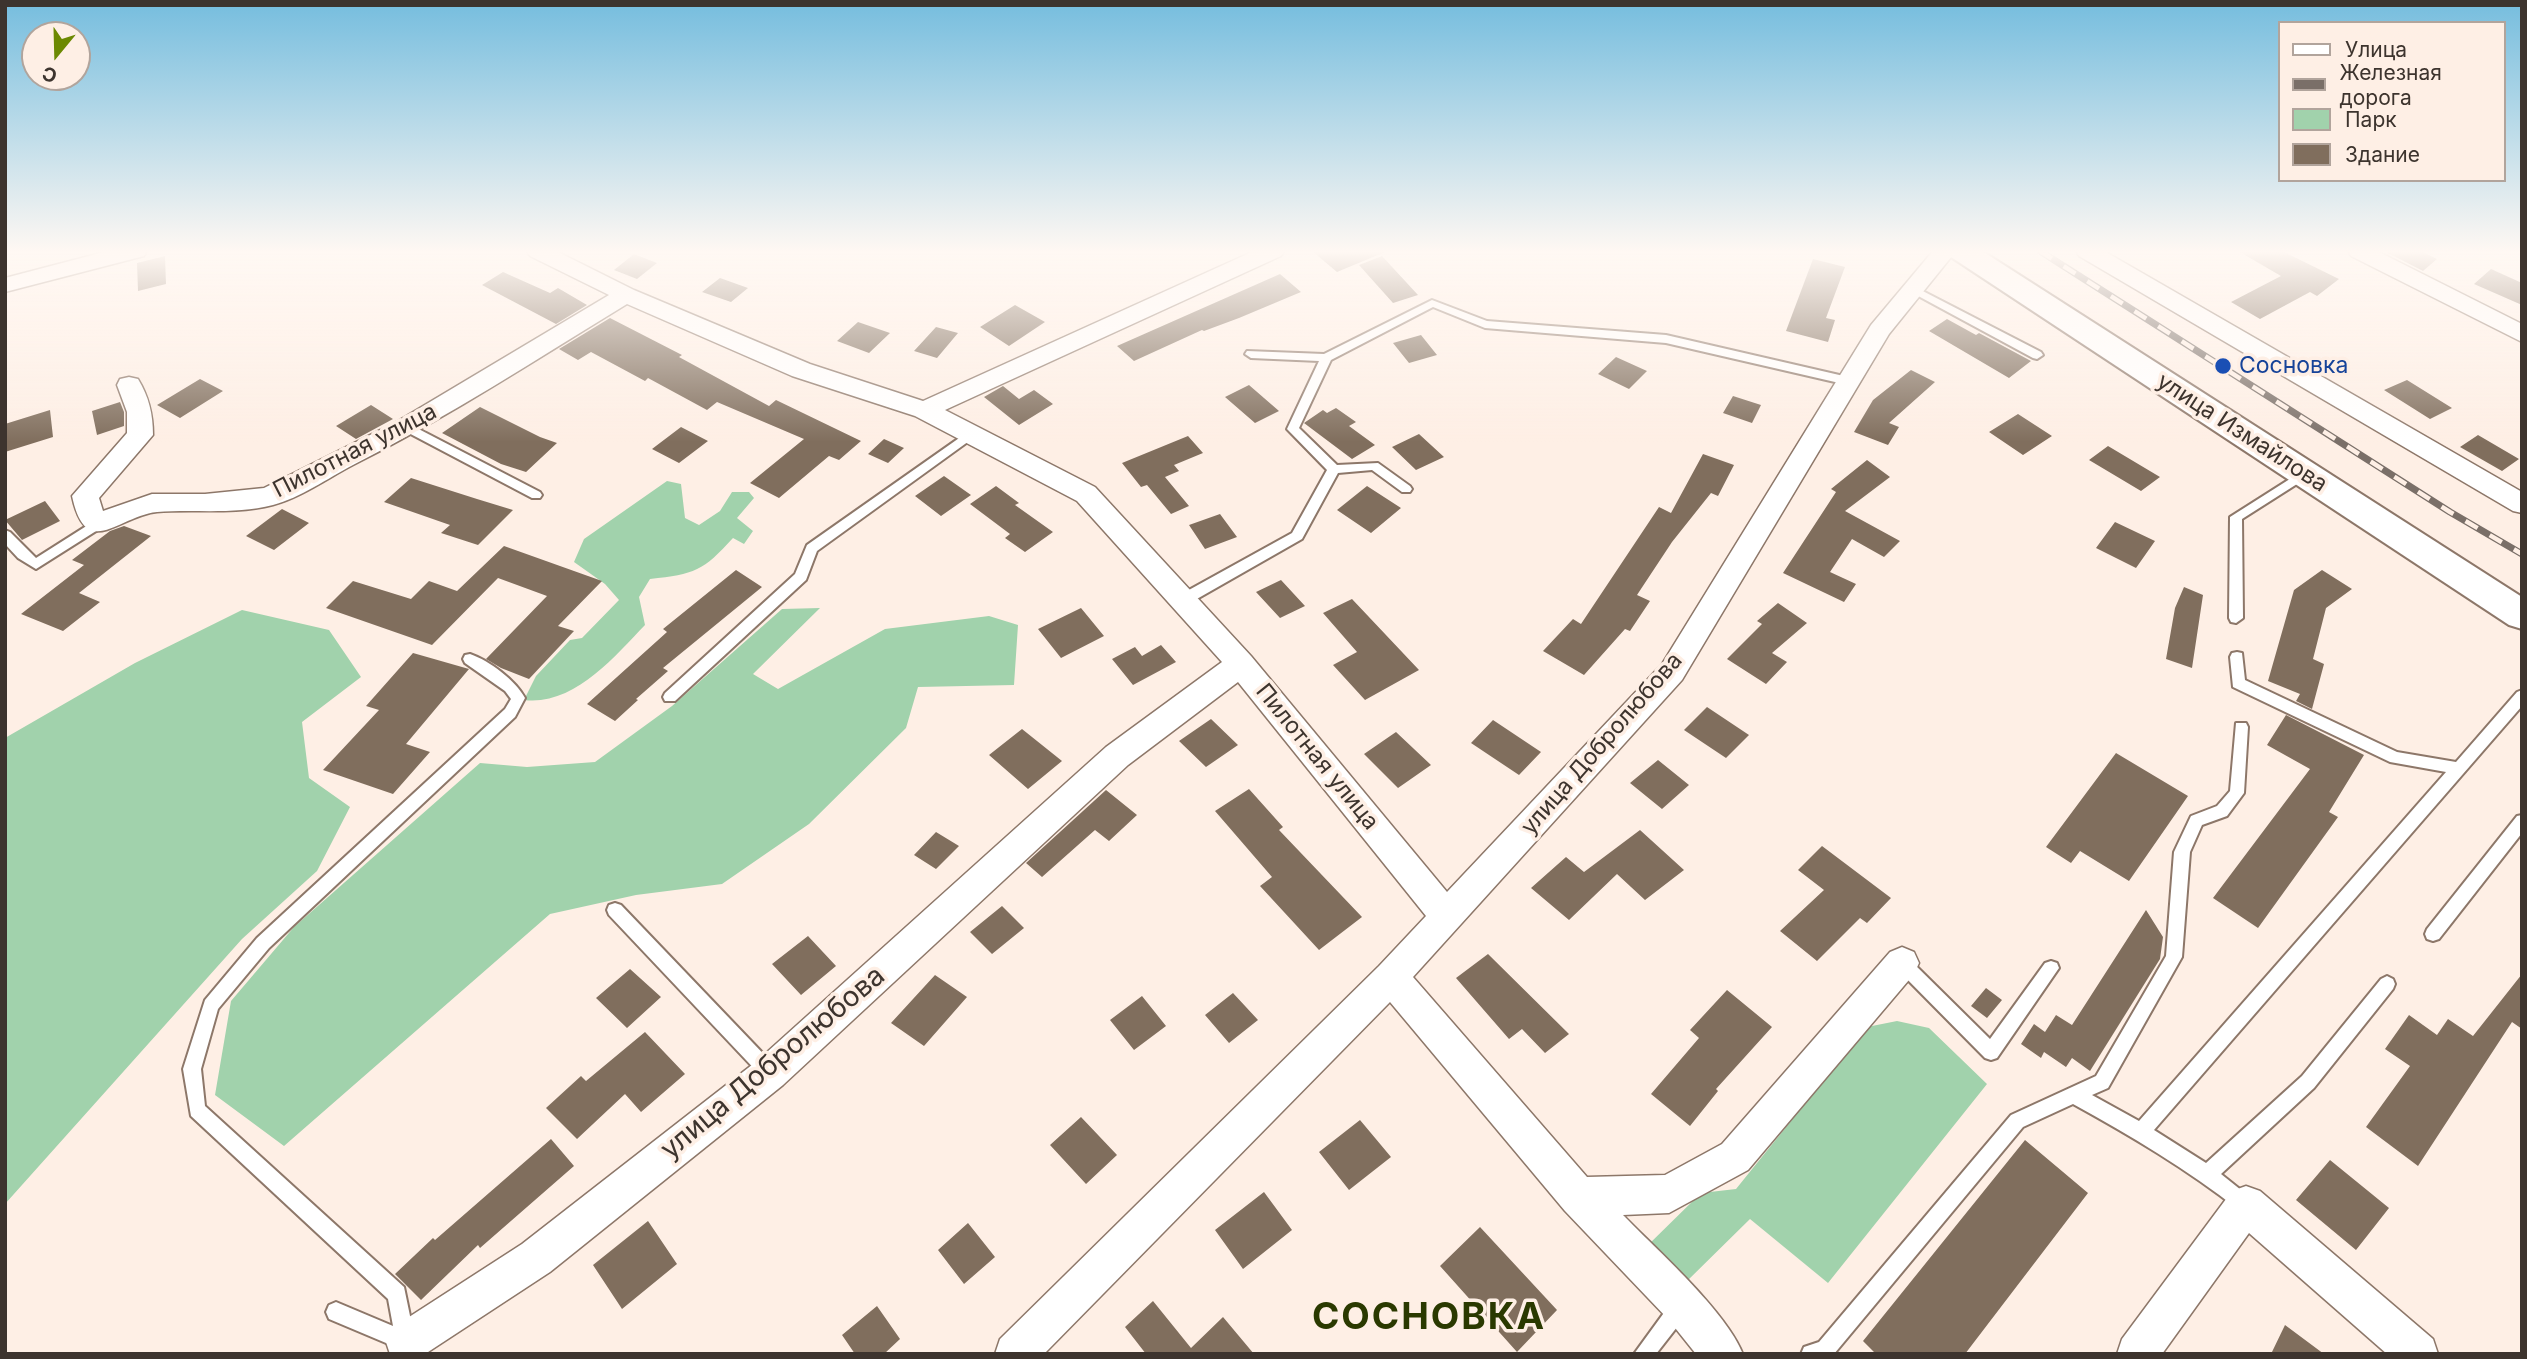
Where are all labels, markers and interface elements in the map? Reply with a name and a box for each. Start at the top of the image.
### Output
north arrow [21,21,91,91]
legend [2278,21,2506,182]
text: Улица [2345,37,2407,62]
text: Железная дорога [2340,60,2442,110]
text: С [39,61,60,88]
text: Парк [2345,107,2397,132]
text: Здание [2345,142,2420,167]
place label: Сосновка [2239,352,2348,380]
marker: Сосновка [2213,356,2233,376]
street label: улица Измайлова [2152,368,2332,498]
street label: Пилотная улица [269,398,441,504]
street label: улица Добролюбова [1516,647,1688,841]
street label: Пилотная улица [1250,678,1384,836]
street label: улица Добролюбова [654,959,892,1167]
district label: СОСНОВКА [1313,1296,1545,1340]

